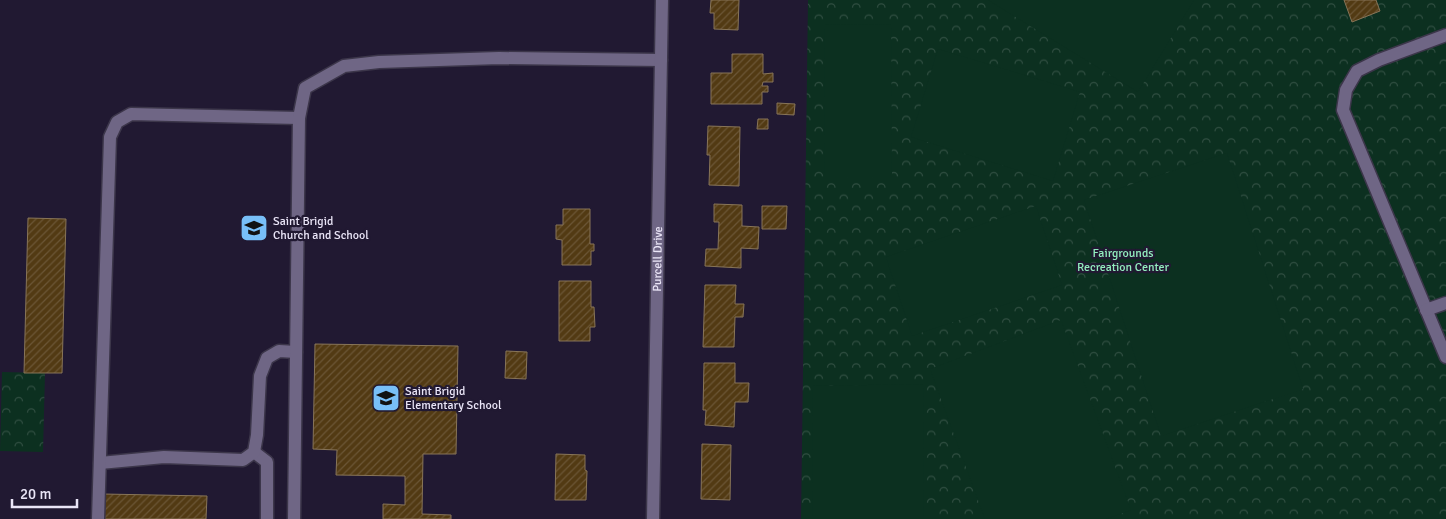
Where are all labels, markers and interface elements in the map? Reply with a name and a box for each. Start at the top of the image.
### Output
school or university icon: Saint Brigid Church and School [239,213,269,243]
place label: Saint Brigid Church and School [273,214,369,243]
street label: Purcell Drive [650,226,666,292]
park label: Fairgrounds Recreation Center [1077,246,1170,275]
school or university icon: Saint Brigid Elementary School [371,383,401,413]
place label: Saint Brigid Elementary School [405,384,502,413]
scale bar [12,476,78,508]
text: 20 m [20,485,51,503]

